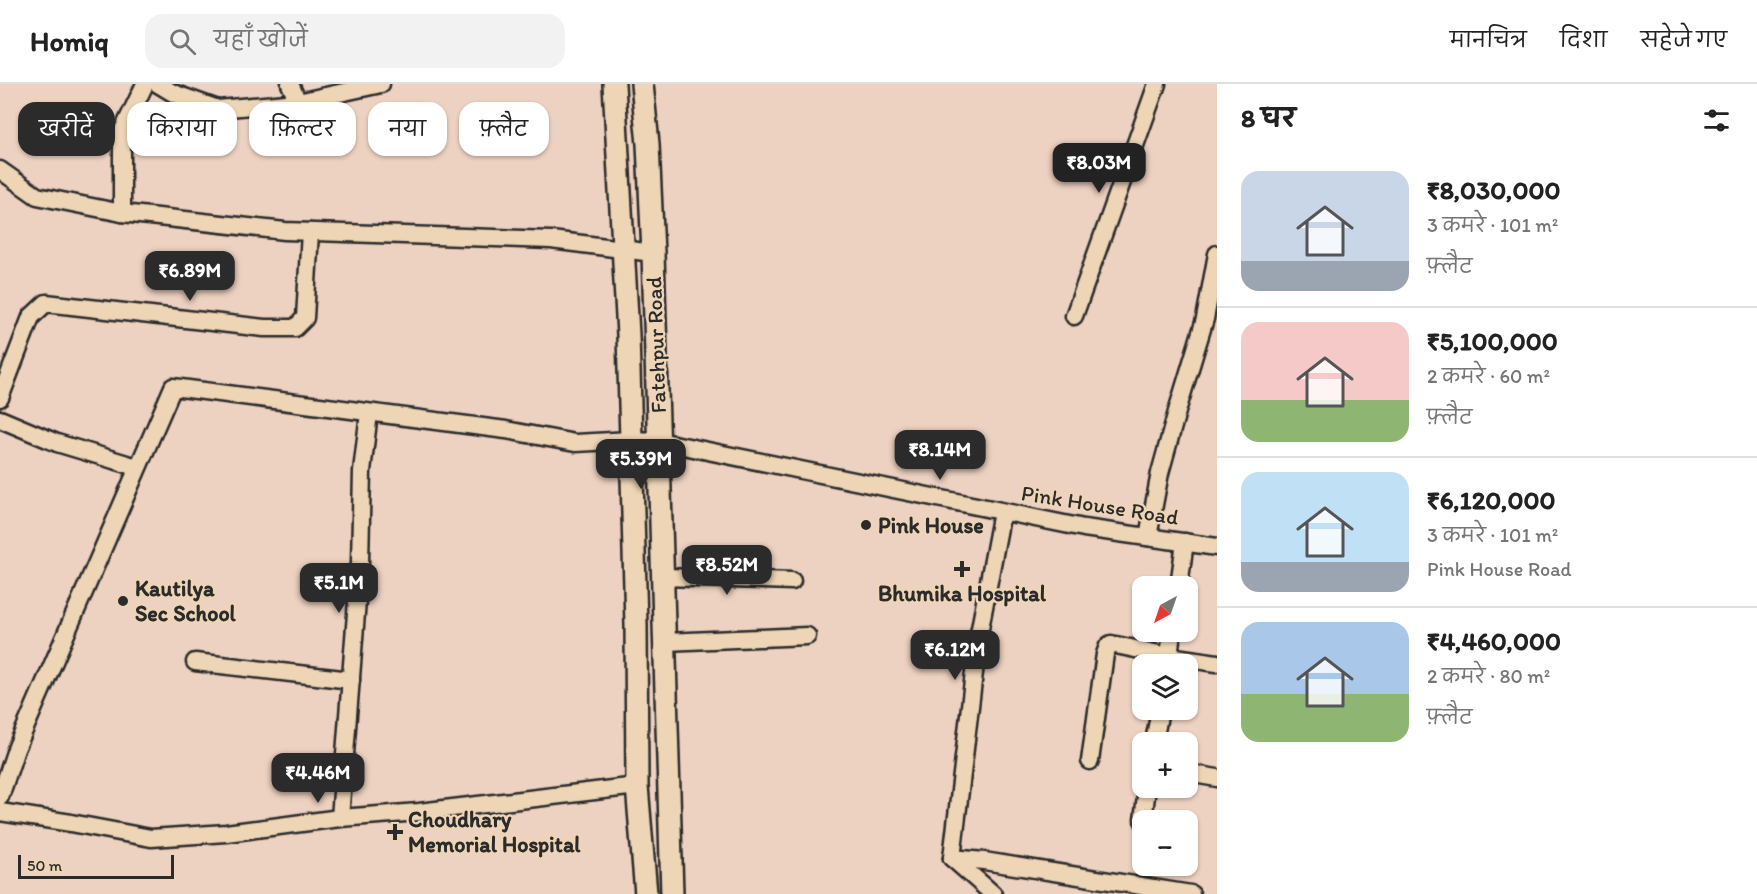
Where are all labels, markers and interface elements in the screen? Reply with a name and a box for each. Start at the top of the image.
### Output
search box [145,14,565,68]
text: Homiq [30,24,109,58]
icon: search [166,25,199,58]
text: यहाँ खोजें [214,26,308,53]
text: मानचित्र [1450,27,1527,52]
text: दिशा [1560,27,1607,52]
text: सहेजे गए [1640,27,1727,52]
chip: खरीदें [18,102,115,156]
chip: किराया [127,102,237,156]
chip: फ़िल्टर [249,102,356,156]
chip: नया [368,102,447,156]
chip: फ़्लैट [459,102,549,156]
text: 8 घर [1241,102,1296,134]
icon: filters [1700,104,1733,137]
pin: ₹8.03M [1050,143,1148,194]
text: ₹8.03M [1067,150,1131,174]
text: ₹8,030,000 [1427,174,1561,206]
icon: home [1289,195,1361,267]
text: 3 कमरे · 101 m² [1427,213,1558,237]
pin: ₹6.89M [141,251,239,302]
text: फ़्लैट [1427,254,1473,278]
text: ₹6.89M [159,258,221,282]
street label: Fatehpur Road [640,276,672,414]
text: ₹5,100,000 [1427,325,1558,357]
icon: home [1289,346,1361,418]
text: 2 कमरे · 60 m² [1427,364,1550,388]
text: फ़्लैट [1427,405,1473,429]
pin: ₹8.14M [891,430,989,481]
text: ₹8.14M [909,437,971,461]
pin: ₹5.39M [592,439,690,490]
text: ₹5.39M [610,446,672,470]
street label: Pink House Road [1019,479,1181,531]
text: ₹6,120,000 [1427,484,1556,516]
icon: home [1289,496,1361,568]
place label: Pink House [878,512,984,539]
marker: Pink House [859,518,873,532]
text: 3 कमरे · 101 m² [1427,523,1558,547]
pin: ₹8.52M [678,545,776,596]
text: ₹8.52M [696,552,758,576]
text: Pink House Road [1427,557,1572,581]
marker: Bhumika Hospital [953,560,971,578]
pin: ₹5.1M [297,563,381,614]
text: ₹5.1M [314,570,364,594]
place label: Kautilya Sec School [135,575,237,627]
north arrow [1132,576,1198,642]
map controls [1132,576,1198,876]
place label: Bhumika Hospital [878,580,1047,607]
marker: Kautilya Sec School [116,594,130,608]
text: ₹4,460,000 [1427,625,1561,657]
pin: ₹6.12M [906,630,1004,681]
text: ₹6.12M [925,637,985,661]
icon: home [1289,646,1361,718]
button: layers [1132,654,1198,720]
text: 2 कमरे · 80 m² [1427,664,1550,688]
text: फ़्लैट [1427,705,1473,729]
button: + [1132,732,1198,798]
pin: ₹4.46M [269,753,367,804]
text: ₹4.46M [285,760,351,784]
place label: Choudhary Memorial Hospital [408,806,581,858]
button: − [1132,810,1198,876]
marker: Choudhary Memorial Hospital [386,823,404,841]
scale bar [18,852,174,880]
text: 50 m [27,856,62,875]

